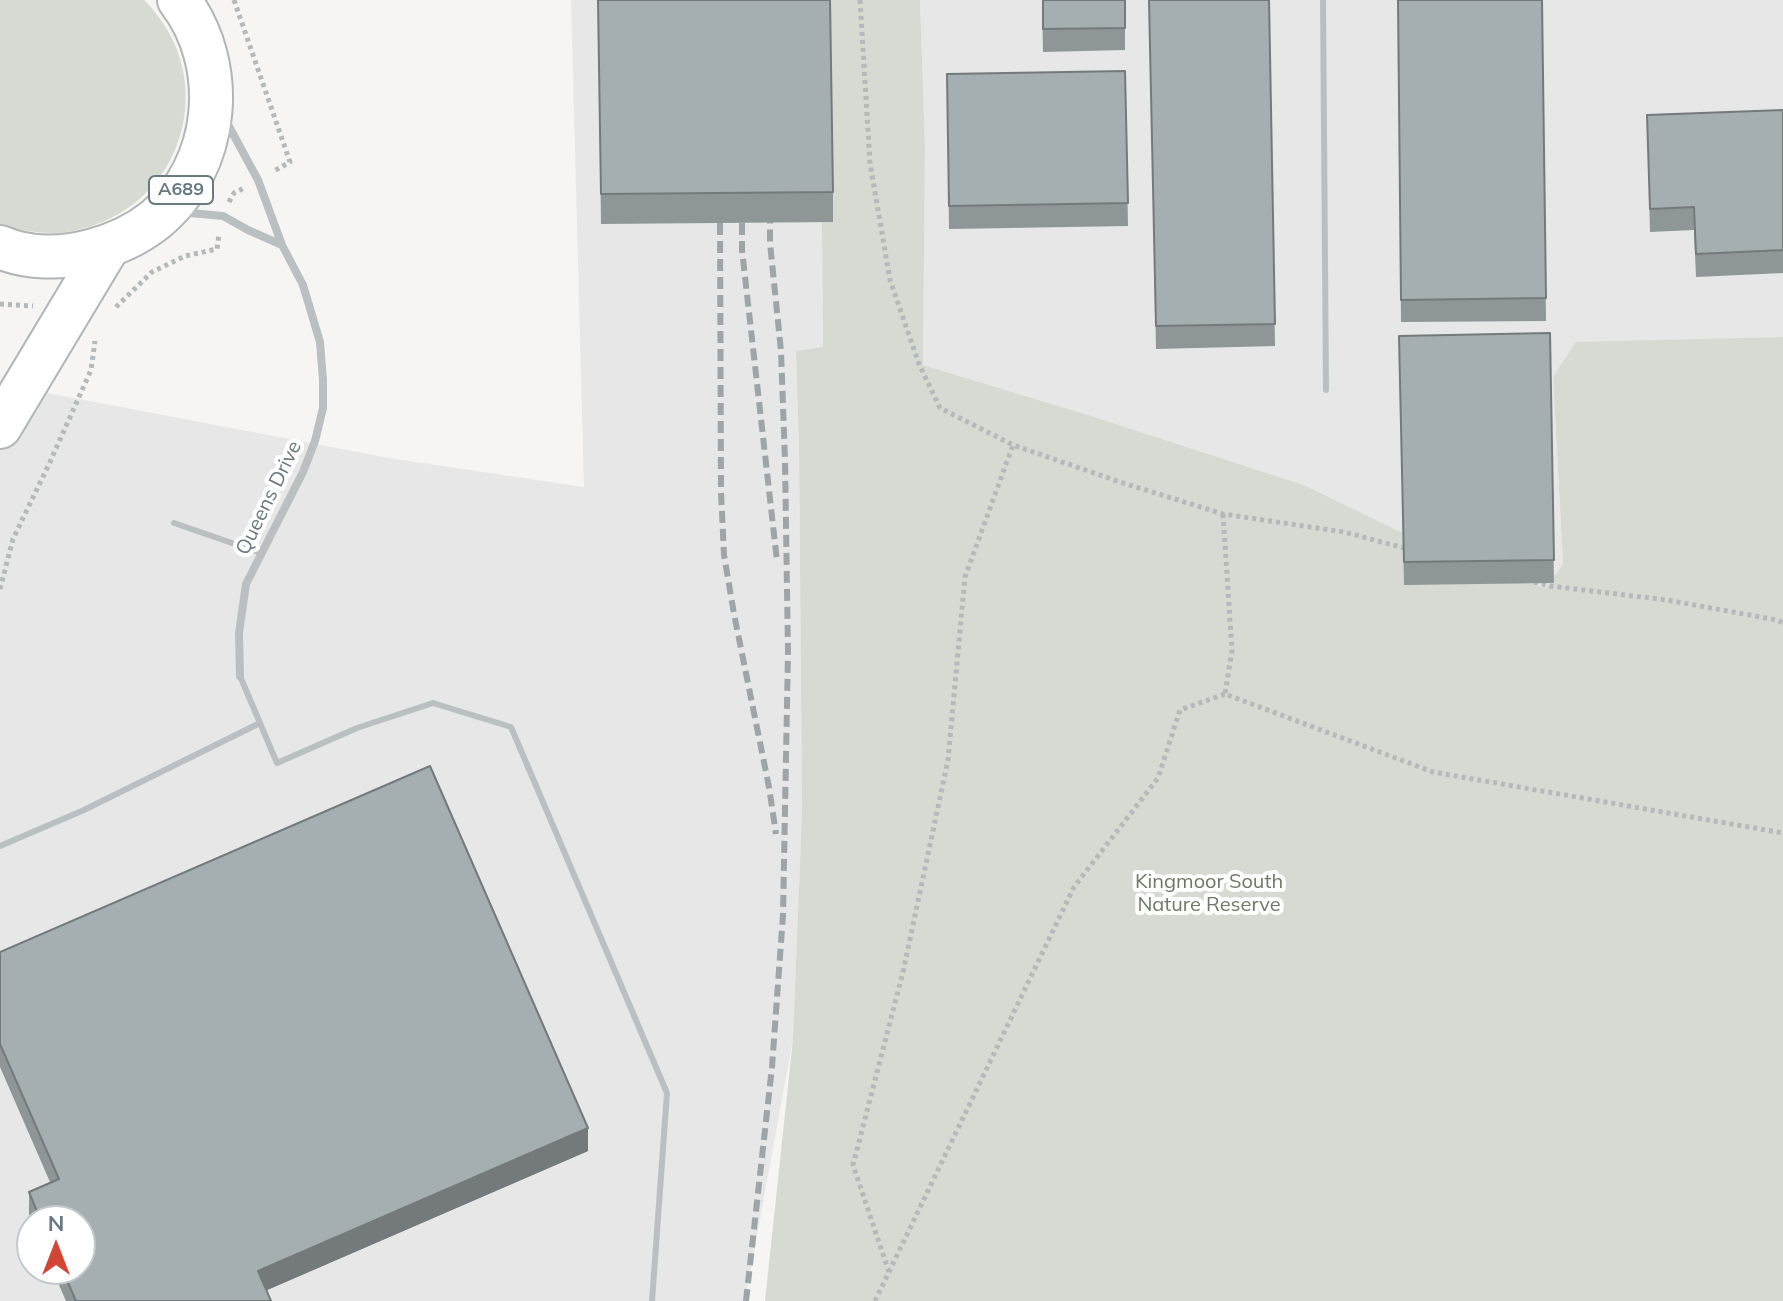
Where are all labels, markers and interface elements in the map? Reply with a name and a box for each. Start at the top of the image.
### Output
road number: A689 [149,176,213,204]
street label: Queens Drive [231,437,307,559]
park label: Kingmoor South Nature Reserve [1135,870,1283,917]
north arrow [16,1205,96,1285]
text: N [48,1209,64,1237]

